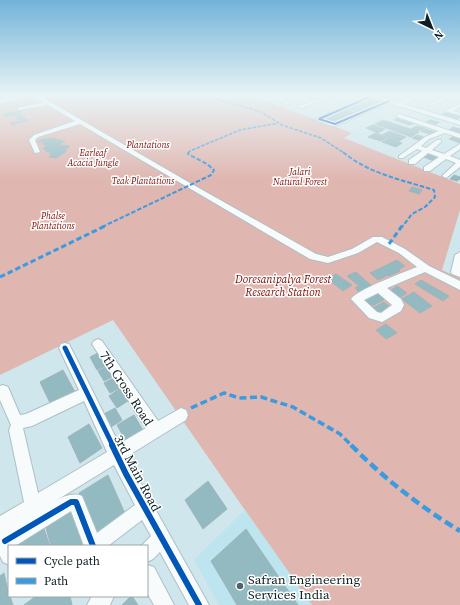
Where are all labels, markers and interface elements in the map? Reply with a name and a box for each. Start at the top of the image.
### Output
north arrow [412,8,452,48]
text: N [430,27,447,43]
park label: Plantations [125,139,170,151]
park label: Earleaf Acacia Jungle [67,147,119,169]
park label: Jalari Natural Forest [272,166,328,188]
park label: Teak Plantations [112,175,175,187]
park label: Phalse Plantations [30,210,75,232]
park label: Doresanipalya Forest Research Station [234,272,331,300]
street label: 7th Cross Road [96,348,157,430]
street label: 3rd Main Road [110,432,165,515]
legend [8,545,148,597]
text: Cycle path [44,553,100,569]
place label: Safran Engineering Services India [248,571,360,603]
text: Path [44,573,68,589]
marker: Safran Engineering Services India [235,581,245,591]

